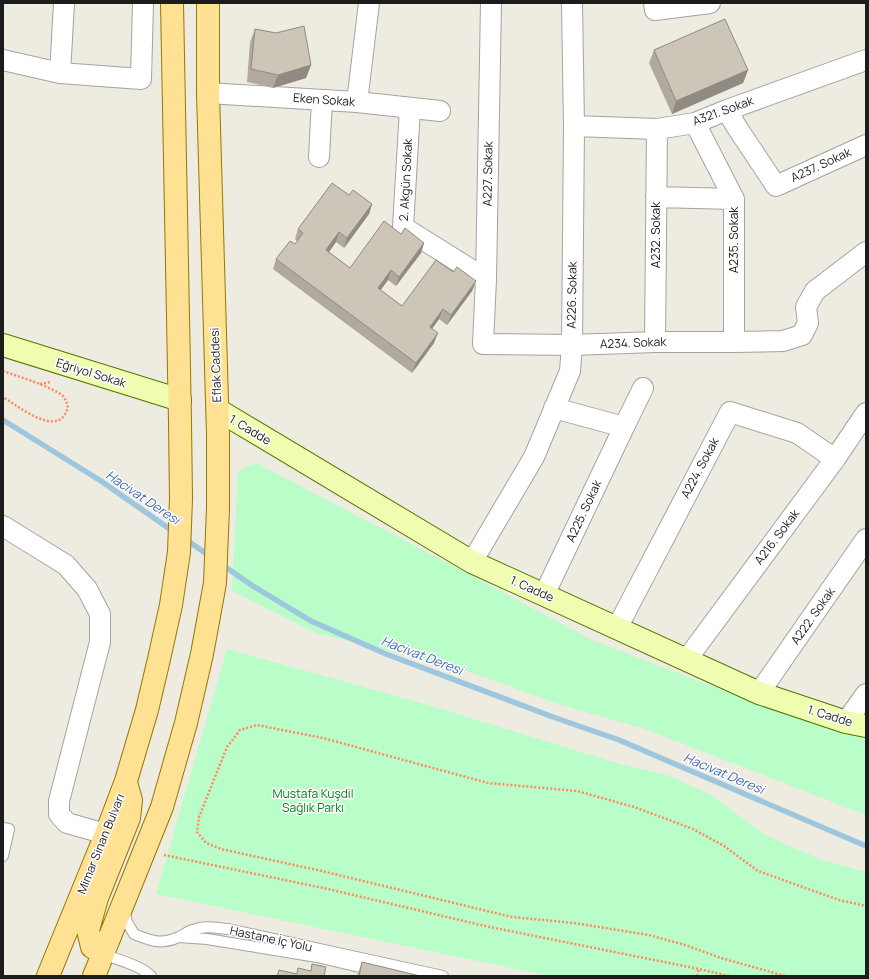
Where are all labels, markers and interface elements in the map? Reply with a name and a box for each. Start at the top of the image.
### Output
street label: Eken Sokak [292,89,357,110]
street label: A321. Sokak [690,91,757,129]
street label: 2. Akgün Sokak [395,137,416,222]
street label: A227. Sokak [478,140,497,207]
street label: A237. Sokak [788,143,855,186]
street label: A232. Sokak [647,201,664,268]
street label: A235. Sokak [725,206,742,273]
street label: A226. Sokak [562,260,581,329]
street label: Eflak Caddesi [206,327,225,403]
street label: A234. Sokak [599,333,668,352]
street label: Eğriyol Sokak [54,354,129,392]
street label: 1. Cadde [226,410,274,449]
street label: A224. Sokak [676,434,723,501]
water label: Hacivat Deresi [102,466,185,530]
street label: A225. Sokak [562,476,606,545]
street label: A216. Sokak [750,505,804,568]
street label: 1. Cadde [508,571,557,606]
street label: A222. Sokak [787,583,839,648]
water label: Hacivat Deresi [379,631,467,679]
street label: 1. Cadde [806,701,855,730]
water label: Hacivat Deresi [681,748,769,799]
park label: Mustafa Kuşdil Sağlık Parkı [273,785,353,816]
street label: Mimar Sinan Bulvarı [73,791,128,897]
street label: Hastane İç Yolu [228,921,314,956]

